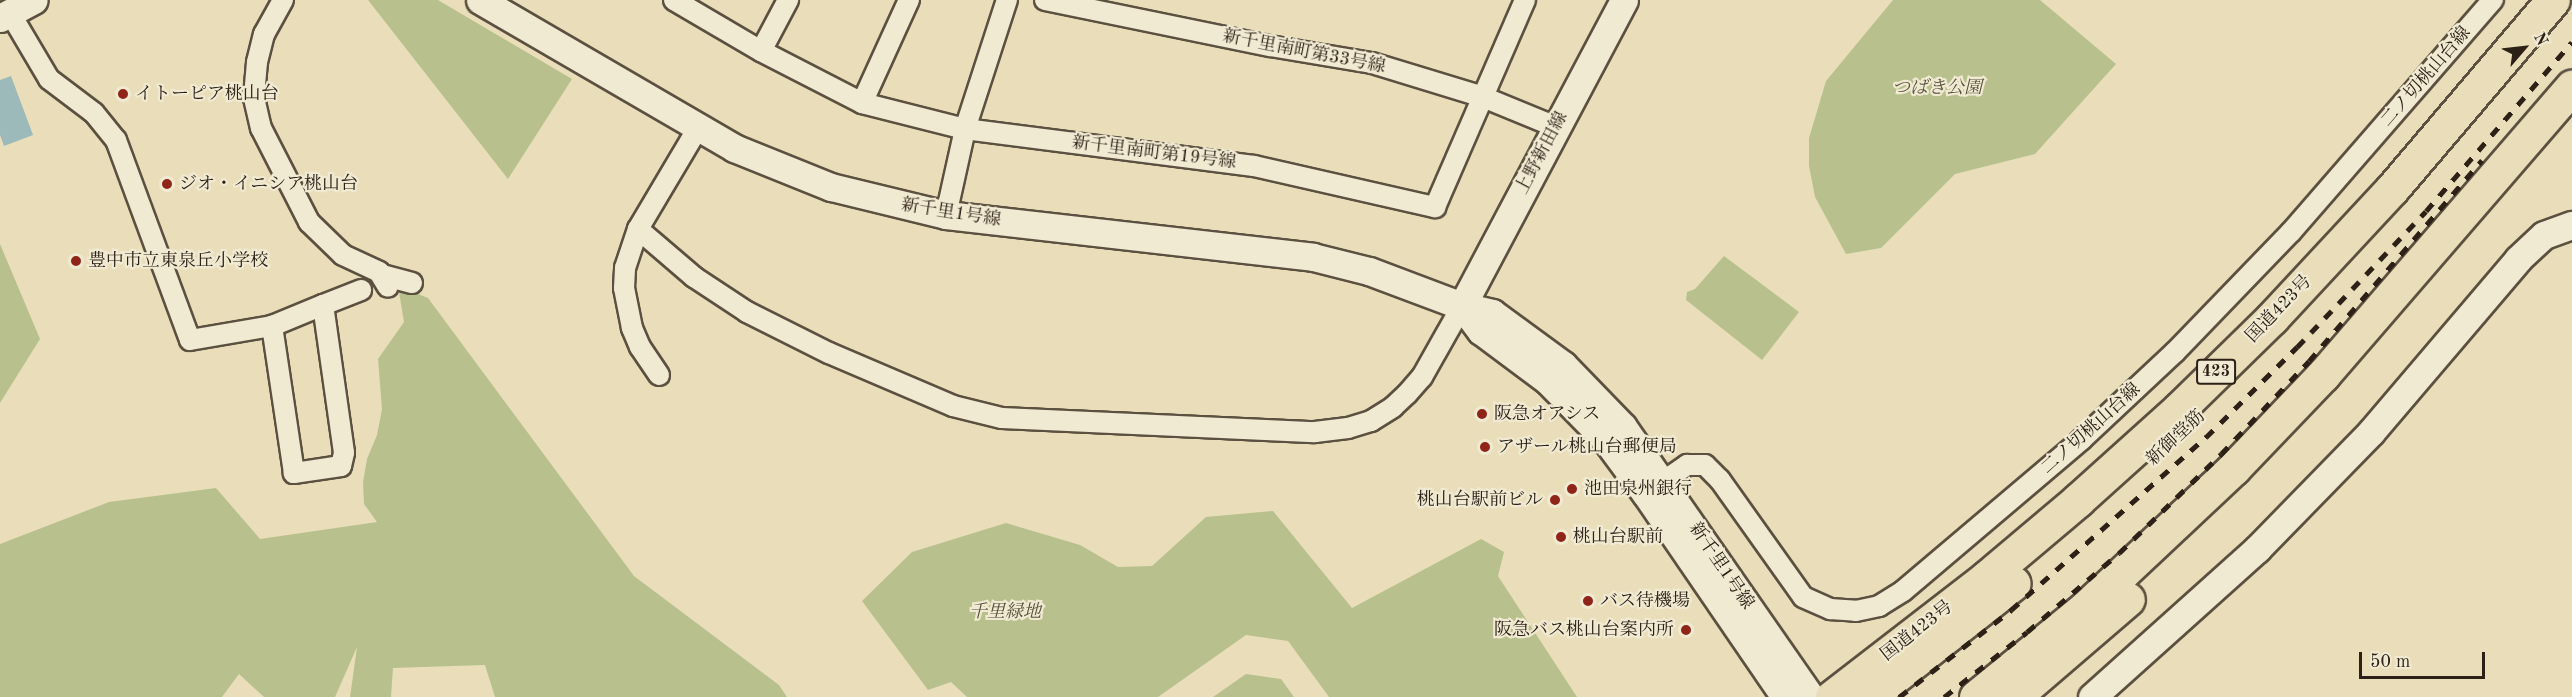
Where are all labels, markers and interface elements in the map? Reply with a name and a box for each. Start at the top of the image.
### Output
north arrow [2494,18,2554,78]
street label: 二ノ切桃山台線 [2377,22,2475,132]
street label: 新千里南町第33号線 [1221,26,1387,78]
text: N [2530,30,2550,49]
park label: つばき公園 [1892,77,1982,99]
place label: イトーピア桃山台 [135,83,279,105]
marker: イトーピア桃山台 [116,87,130,101]
street label: 上野新田線 [1511,108,1573,198]
street label: 新千里南町第19号線 [1071,132,1237,174]
place label: ジオ・イニシア桃山台 [179,173,359,195]
marker: ジオ・イニシア桃山台 [160,177,174,191]
street label: 新千里1号線 [900,194,1002,232]
place label: 豊中市立東泉丘小学校 [88,250,268,272]
marker: 豊中市立東泉丘小学校 [69,254,83,268]
street label: 国道423号 [2242,271,2316,347]
road number: 423 [2195,359,2237,385]
street label: 二ノ切桃山台線 [2037,379,2145,479]
place label: 阪急オアシス [1494,403,1602,425]
street label: 新御堂筋 [2142,406,2210,470]
marker: 阪急オアシス [1475,407,1489,421]
place label: アザール桃山台郵便局 [1497,436,1677,458]
marker: アザール桃山台郵便局 [1478,440,1492,454]
place label: 池田泉州銀行 [1584,478,1692,500]
marker: 池田泉州銀行 [1565,482,1579,496]
place label: 桃山台駅前ビル [1417,489,1543,511]
marker: 桃山台駅前ビル [1548,493,1562,507]
street label: 新千里1号線 [1684,518,1758,614]
place label: 桃山台駅前 [1573,526,1663,548]
marker: 桃山台駅前 [1554,530,1568,544]
place label: バス待機場 [1600,590,1690,612]
marker: バス待機場 [1581,594,1595,608]
street label: 国道423号 [1877,596,1957,666]
park label: 千里緑地 [969,601,1041,623]
place label: 阪急バス桃山台案内所 [1494,619,1674,641]
marker: 阪急バス桃山台案内所 [1679,623,1693,637]
scale bar [2362,640,2488,678]
text: 50 m [2370,653,2410,671]

